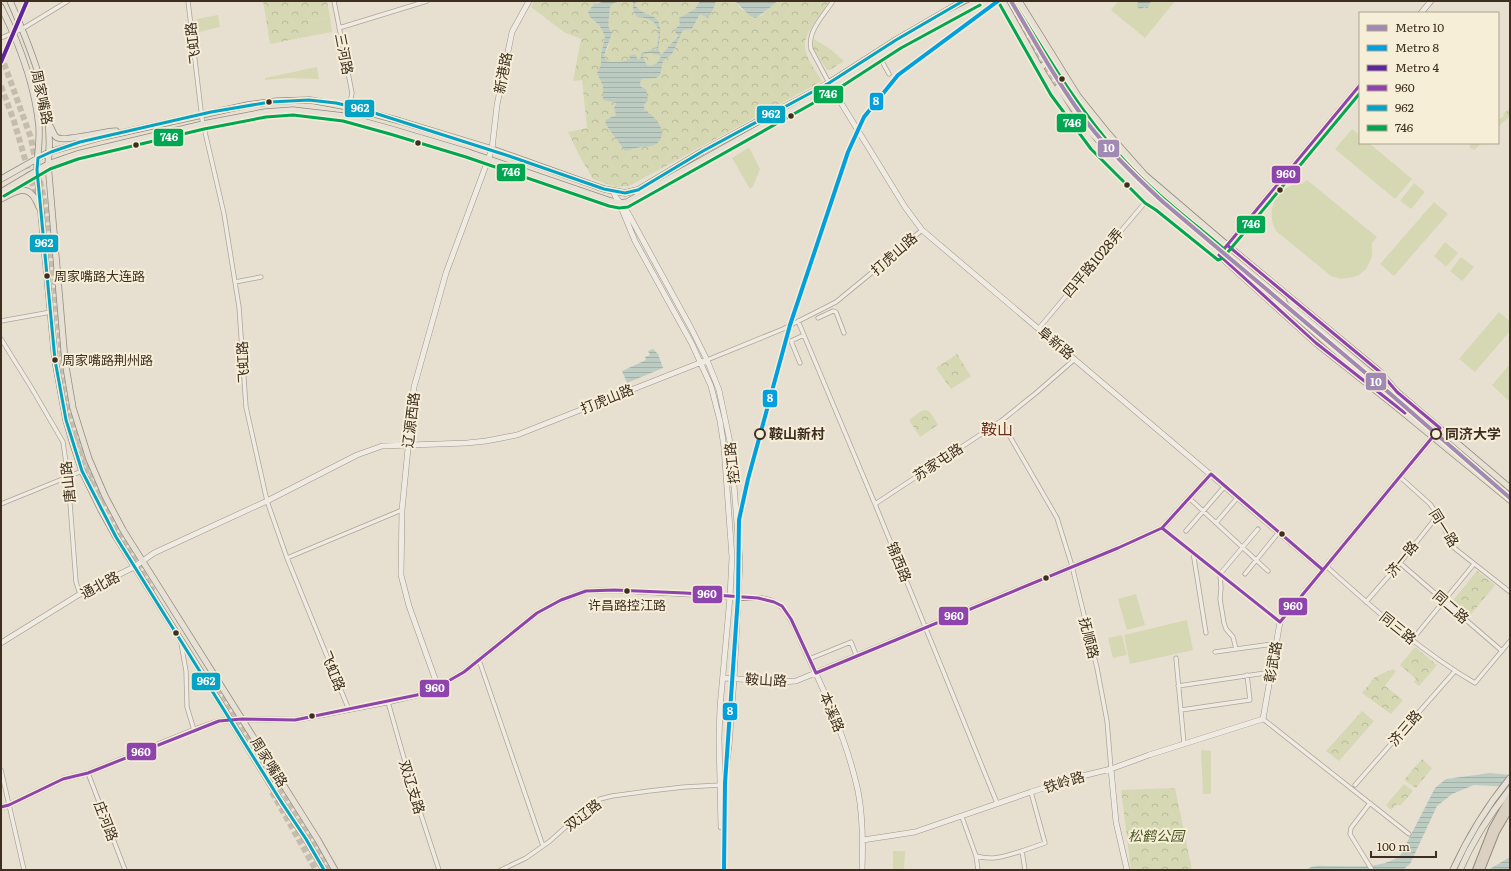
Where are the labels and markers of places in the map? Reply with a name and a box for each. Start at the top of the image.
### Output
unlabelled marker [1057,74,1067,84]
unlabelled marker [264,97,274,107]
unlabelled marker [786,111,796,121]
unlabelled marker [413,138,423,148]
unlabelled marker [131,140,141,150]
unlabelled marker [1122,180,1132,190]
unlabelled marker [1275,185,1285,195]
place label: 周家嘴路大连路 [54,266,145,285]
marker: 周家嘴路大连路 [42,271,52,281]
place label: 周家嘴路荆州路 [62,350,153,369]
marker: 周家嘴路荆州路 [50,355,60,365]
place label: 鞍山新村 [769,423,825,443]
place label: 同济大学 [1445,423,1501,443]
marker: 鞍山新村 [754,428,766,440]
marker: 同济大学 [1430,428,1442,440]
unlabelled marker [1277,529,1287,539]
unlabelled marker [1041,573,1051,583]
marker: 许昌路控江路 [622,586,632,596]
place label: 许昌路控江路 [588,595,666,614]
unlabelled marker [171,628,181,638]
unlabelled marker [307,711,317,721]

